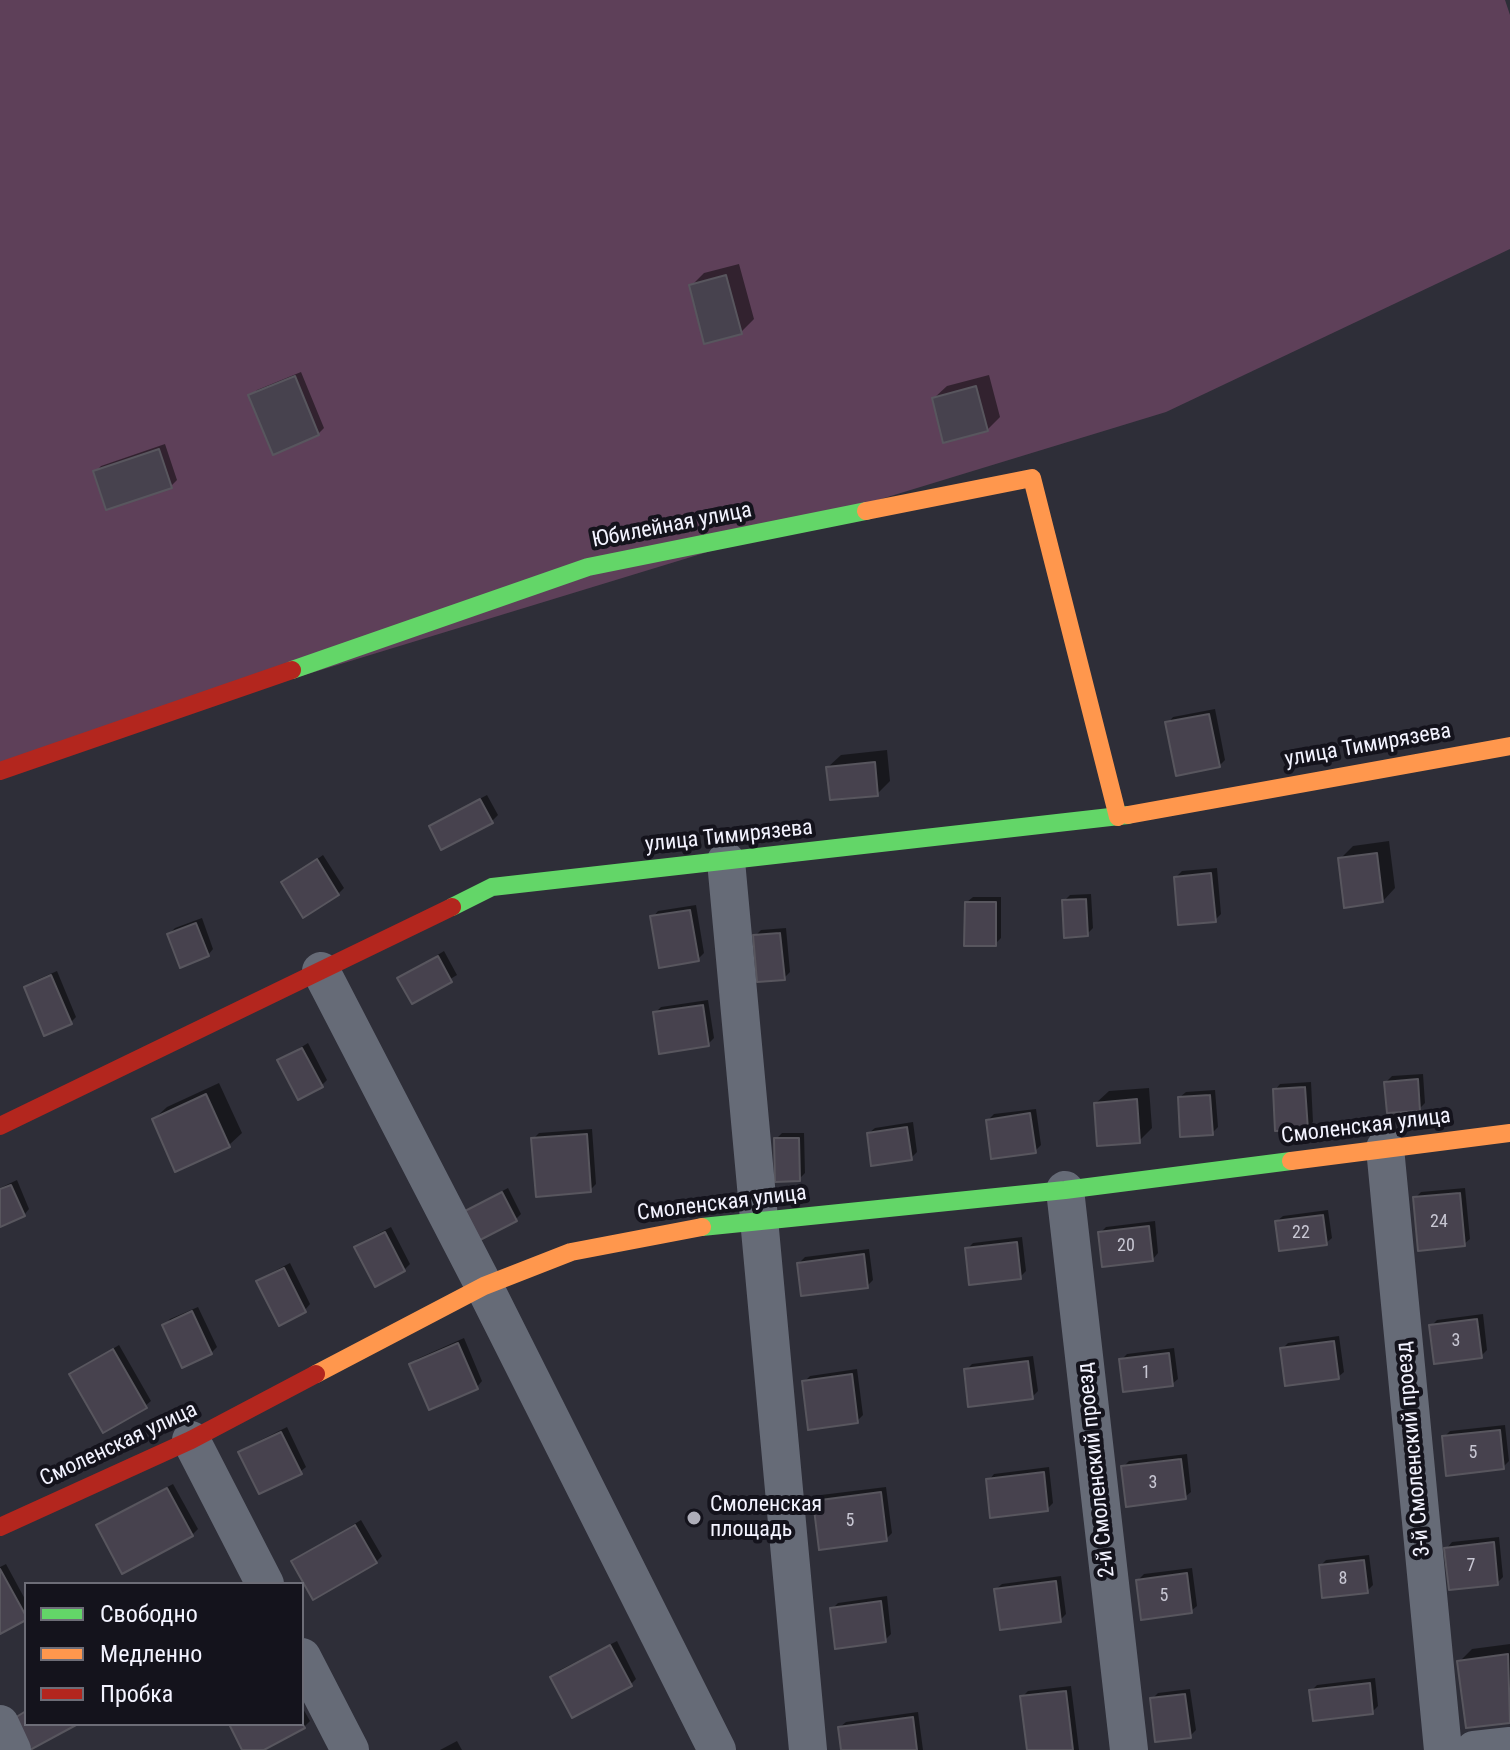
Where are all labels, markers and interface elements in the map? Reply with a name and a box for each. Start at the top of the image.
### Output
street label: Юбилейная улица [590,498,754,554]
street label: улица Тимирязева [1283,718,1453,774]
street label: улица Тимирязева [644,815,814,859]
street label: Смоленская улица [1280,1104,1452,1150]
street label: Смоленская улица [636,1181,808,1227]
house number: 24 [1430,1211,1448,1233]
house number: 22 [1292,1222,1310,1244]
house number: 20 [1117,1235,1135,1257]
house number: 3 [1452,1330,1460,1352]
street label: 3-й Смоленский проезд [1391,1340,1437,1558]
street label: 2-й Смоленский проезд [1073,1361,1121,1579]
house number: 1 [1142,1362,1150,1384]
street label: Смоленская улица [36,1397,202,1493]
house number: 5 [1469,1442,1477,1464]
house number: 3 [1149,1472,1157,1494]
place label: Смоленская площадь [710,1492,822,1544]
marker: Смоленская площадь [685,1509,703,1527]
house number: 5 [846,1510,854,1532]
house number: 7 [1467,1555,1475,1577]
house number: 8 [1339,1568,1347,1590]
legend [24,1582,304,1726]
house number: 5 [1160,1585,1168,1607]
text: Свободно [100,1600,198,1628]
text: Медленно [100,1640,202,1668]
text: Пробка [100,1680,173,1708]

